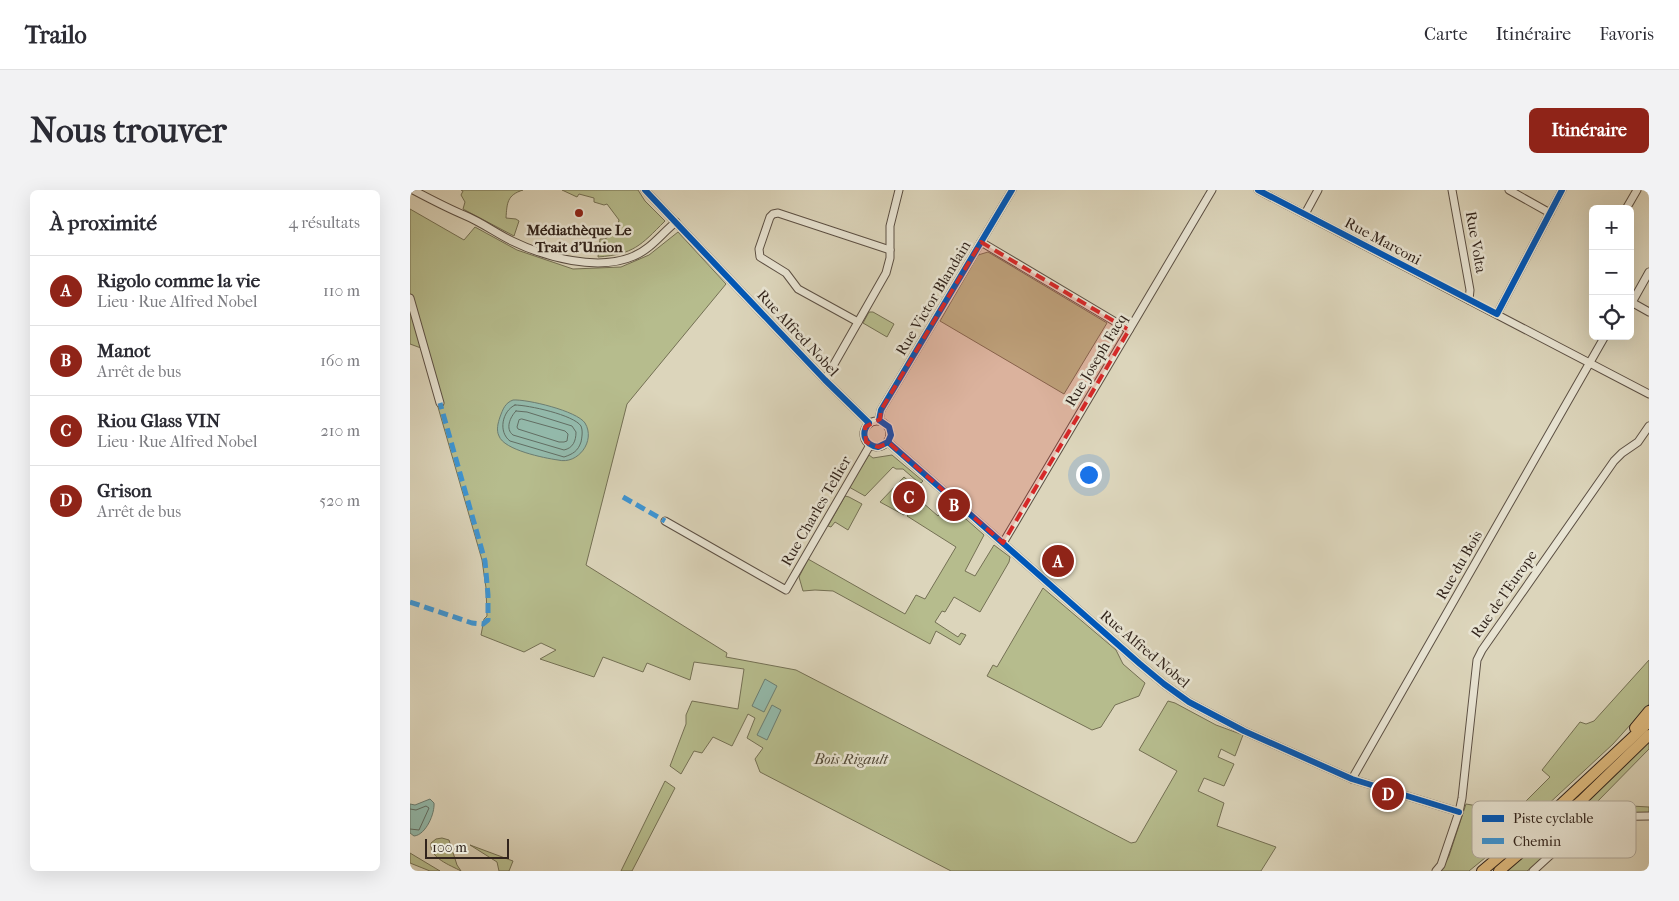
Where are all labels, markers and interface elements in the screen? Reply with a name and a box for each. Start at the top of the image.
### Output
text: Trailo [25,21,87,49]
text: Carte [1424,24,1468,45]
text: Itinéraire [1496,24,1571,45]
text: Favoris [1599,24,1654,45]
button: Itinéraire [1529,108,1649,153]
text: Nous trouver [30,110,227,151]
map controls [1589,205,1634,340]
button: + [1589,205,1634,250]
marker: Médiathèque Le Trait d'Union [573,207,585,219]
street label: Rue Volta [1462,210,1490,275]
text: À proximité [50,211,157,235]
text: 4 résultats [288,213,360,232]
street label: Rue Marconi [1342,213,1425,269]
place label: Médiathèque Le Trait d'Union [526,221,632,256]
street label: Rue Victor Blandain [892,237,974,359]
button: − [1589,250,1634,295]
text: Rigolo comme la vie [97,270,260,292]
text: A [61,281,71,300]
text: 110 m [323,281,360,300]
street label: Rue Alfred Nobel [753,286,843,380]
text: Lieu · Rue Alfred Nobel [97,292,257,311]
button: locate [1589,295,1634,340]
street label: Rue Joseph Facq [1061,310,1131,409]
text: Manot [97,340,150,362]
text: B [61,351,71,370]
text: 160 m [320,351,360,370]
text: Arrêt de bus [97,362,181,381]
text: Riou Glass VIN [97,410,220,432]
text: C [61,421,71,440]
text: 210 m [321,421,360,440]
text: Lieu · Rue Alfred Nobel [97,432,257,451]
street label: Rue Charles Tellier [777,452,855,569]
your location [1076,462,1102,488]
pin: C [893,478,925,516]
text: Grison [97,480,152,502]
pin: B [938,486,970,524]
text: D [60,491,72,510]
text: 520 m [319,491,360,510]
text: Arrêt de bus [97,502,181,521]
street label: Rue du Bois [1432,527,1486,603]
pin: A [1042,542,1074,580]
street label: Rue de l'Europe [1467,546,1541,641]
street label: Rue Alfred Nobel [1096,606,1194,692]
park label: Bois Rigault [813,750,889,768]
pin: D [1372,775,1404,813]
legend [1472,801,1636,858]
text: Piste cyclable [1513,810,1593,827]
text: Chemin [1513,833,1561,850]
scale bar [425,836,509,859]
text: 100 m [432,839,467,856]

